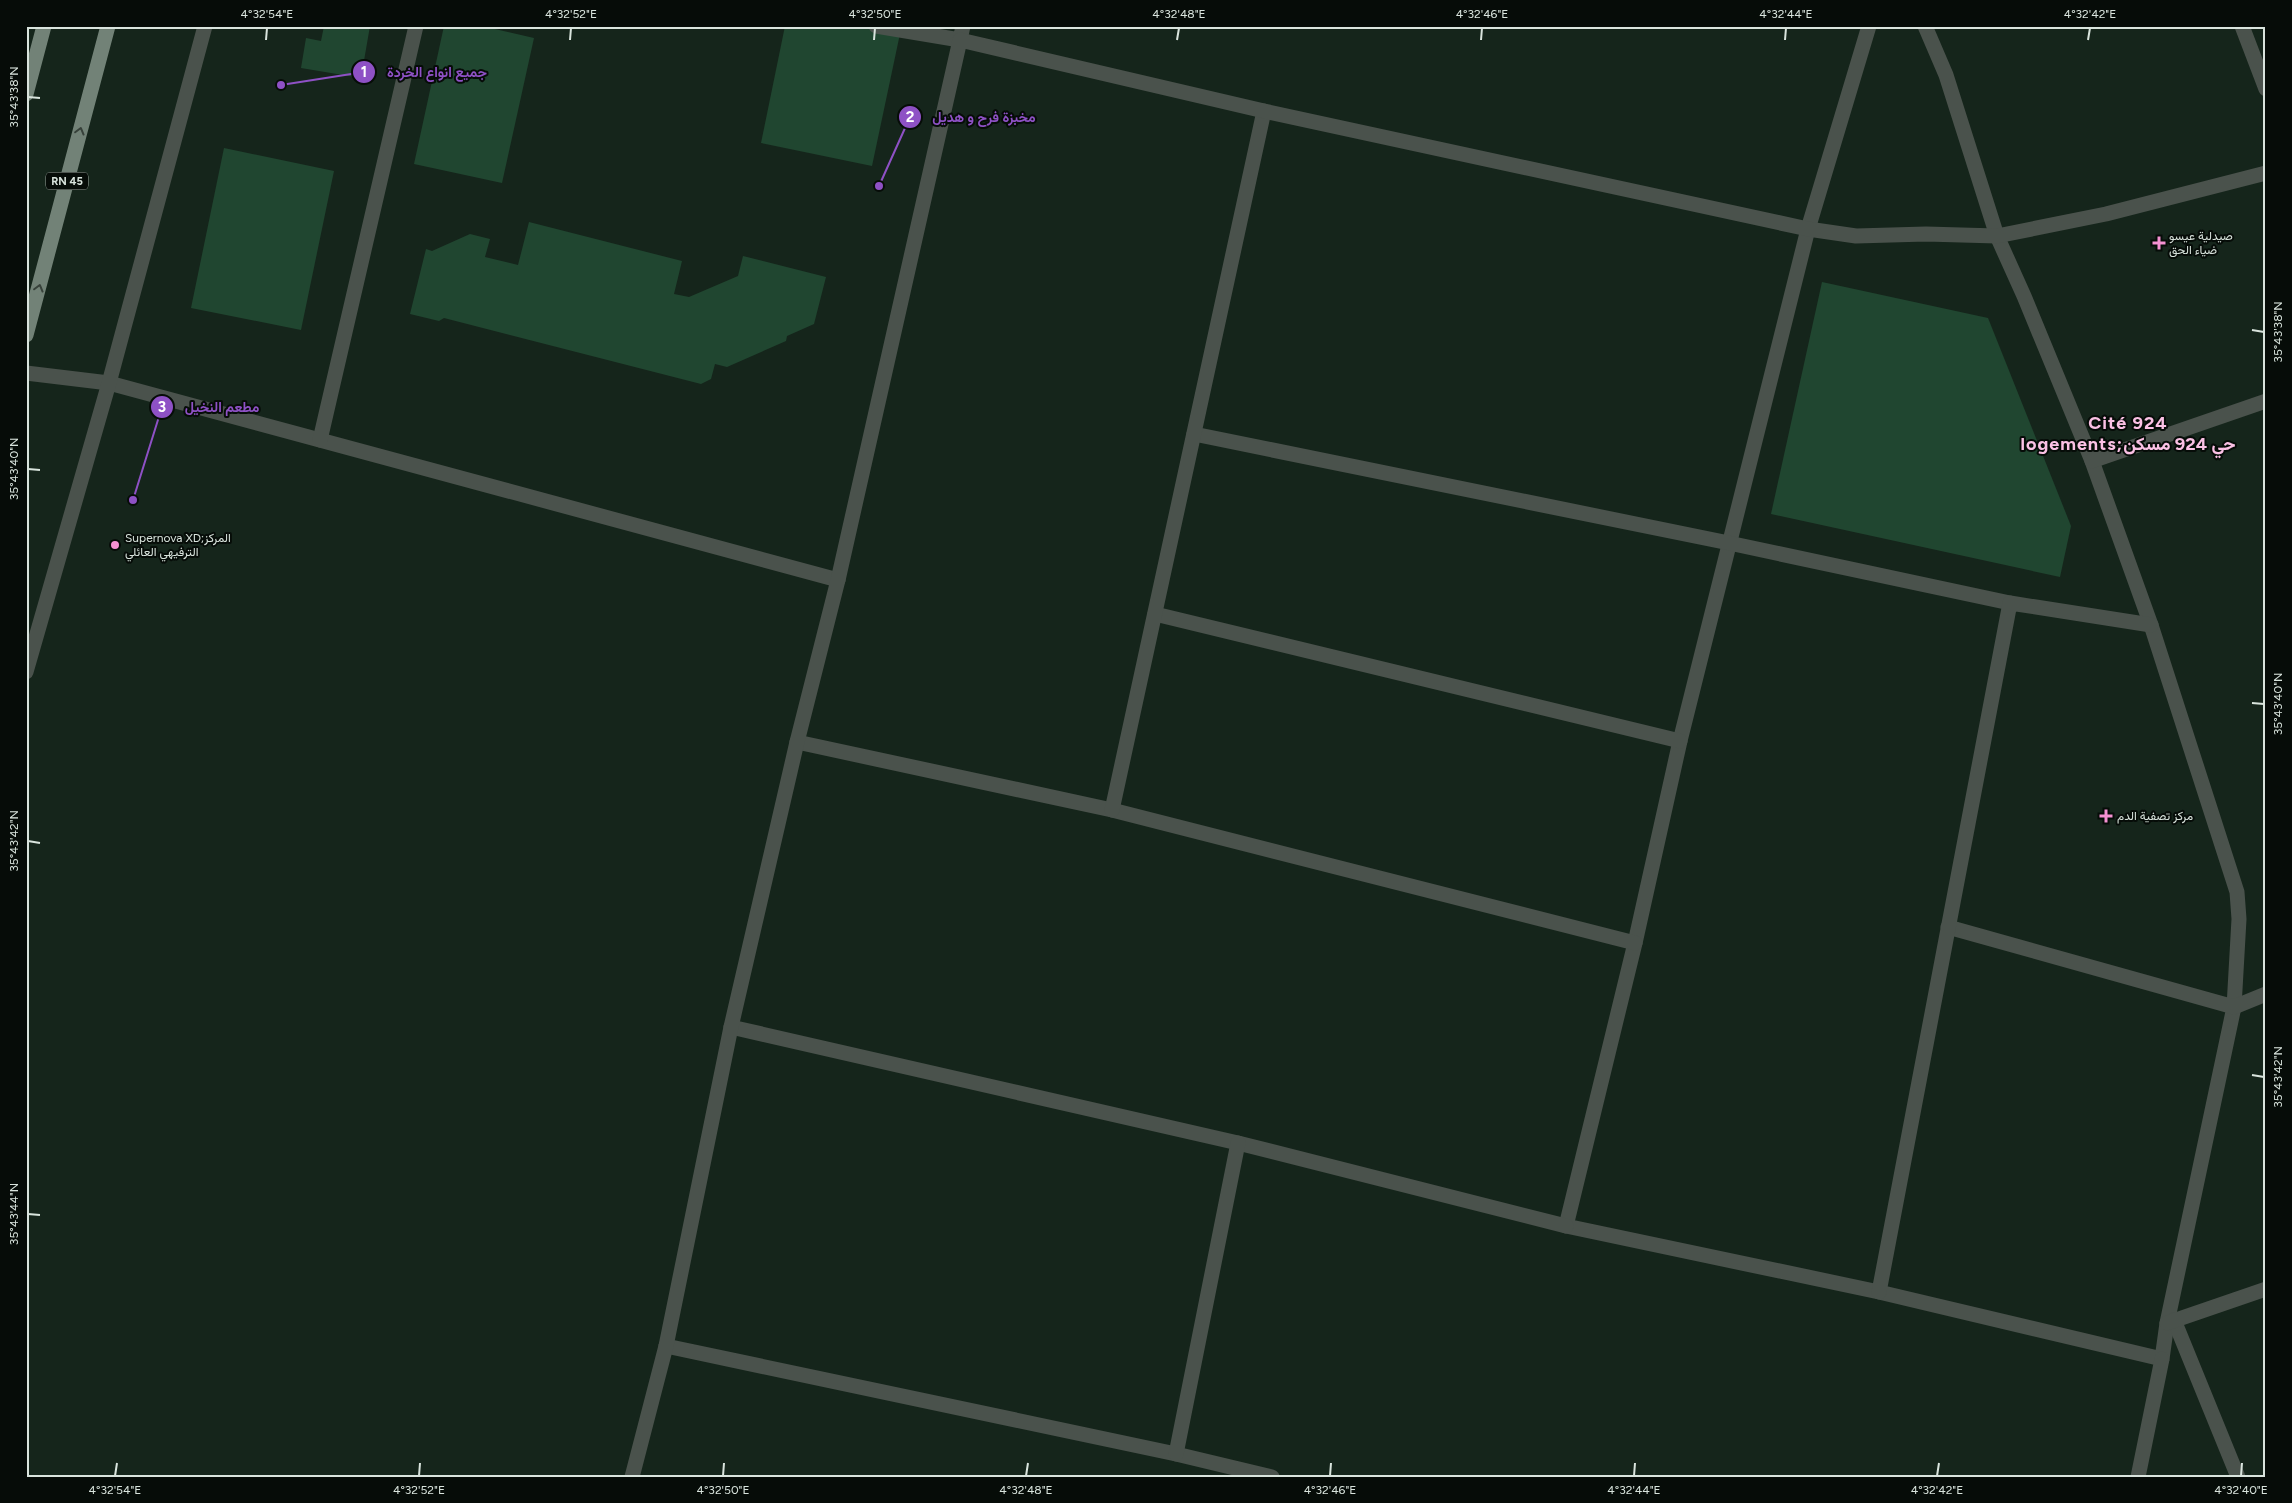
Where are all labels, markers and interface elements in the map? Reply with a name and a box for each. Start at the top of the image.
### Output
text: 4°32'54"E [241,7,293,21]
text: 4°32'52"E [545,7,597,21]
text: 4°32'50"E [848,7,902,21]
text: 4°32'48"E [1152,7,1206,21]
text: 4°32'46"E [1456,7,1508,21]
text: 4°32'44"E [1759,7,1813,21]
text: 4°32'42"E [2064,7,2116,21]
callout: جميع انواع الخردة [352,57,497,86]
text: 1 [361,63,367,81]
text: جميع انواع الخردة [387,64,488,82]
text: 35°43'38"N [7,66,21,128]
callout: مخبزة فرح و هديل [897,103,1046,132]
text: 2 [906,108,915,126]
text: مخبزة فرح و هديل [932,109,1036,127]
one-way arrow [74,126,85,135]
road number: RN 45 [46,172,88,190]
place label: صيدلية عيسو ضياء الحق [2169,229,2233,258]
marker: صيدلية عيسو ضياء الحق [2153,237,2165,249]
one-way arrow [33,284,43,292]
text: 35°43'38"N [2271,301,2285,363]
callout: مطعم النخيل [149,392,269,421]
text: 3 [158,398,166,416]
text: مطعم النخيل [185,399,260,416]
district label: Cité 924 logements;حي 924 مسكن [2021,412,2235,459]
text: 35°43'40"N [7,438,21,500]
place label: Supernova XD;المركز الترفيهي العائلي [125,531,231,562]
marker: Supernova XD;المركز الترفيهي العائلي [109,539,121,551]
text: 35°43'40"N [2271,673,2285,735]
marker: مركز تصفية الدم [2099,809,2113,823]
place label: مركز تصفية الدم [2117,809,2193,824]
text: 35°43'42"N [7,810,21,872]
text: 35°43'42"N [2271,1046,2285,1108]
text: 35°43'44"N [7,1183,21,1245]
text: 4°32'54"E [89,1483,141,1497]
text: 4°32'52"E [393,1483,445,1497]
text: 4°32'50"E [696,1483,750,1497]
text: 4°32'48"E [999,1483,1053,1497]
text: 4°32'46"E [1304,1483,1356,1497]
text: 4°32'44"E [1607,1483,1661,1497]
text: 4°32'42"E [1911,1483,1963,1497]
text: 4°32'40"E [2214,1483,2268,1497]

